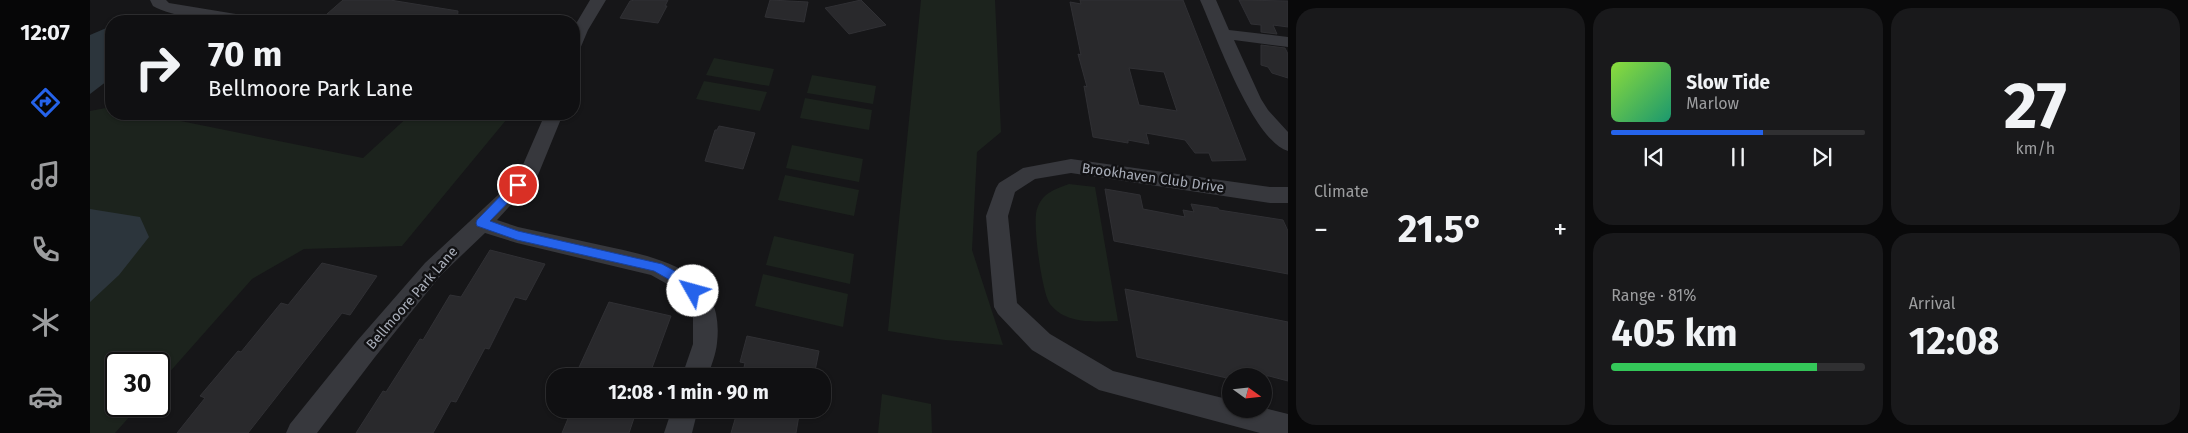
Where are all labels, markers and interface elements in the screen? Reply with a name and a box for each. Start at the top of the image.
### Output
text: 12:07 [20,19,70,46]
text: 70 m [208,33,282,75]
icon: right [125,35,190,100]
text: 27 [2004,67,2067,145]
text: Slow Tide [1686,71,1770,94]
text: Bellmoore Park Lane [208,75,413,102]
icon: directions [28,85,63,120]
text: Marlow [1686,94,1739,113]
text: km/h [2016,139,2055,158]
icon: previous [1640,143,1668,171]
icon: pause [1724,143,1752,171]
icon: next [1808,143,1836,171]
icon: music [28,158,63,193]
street label: Brookhaven Club Drive [1081,160,1225,196]
pin [497,164,539,206]
icon: arrive [504,171,532,199]
text: Climate [1314,182,1369,201]
text: 21.5° [1398,206,1484,252]
text: − [1314,213,1328,246]
text: + [1553,213,1567,246]
icon: phone [28,232,63,267]
street label: Bellmoore Park Lane [363,243,461,353]
position arrow [666,264,718,316]
text: Range · 81% [1611,286,1697,305]
text: Arrival [1909,294,1956,313]
icon: climate [28,305,63,340]
text: 405 km [1611,310,1738,356]
text: 12:08 [1909,318,1999,364]
speed limit sign: 30 [105,352,170,417]
north arrow [1222,368,1272,418]
map controls [1222,368,1272,418]
icon: car [28,379,63,414]
text: 12:08 · 1 min · 90 m [608,381,769,404]

